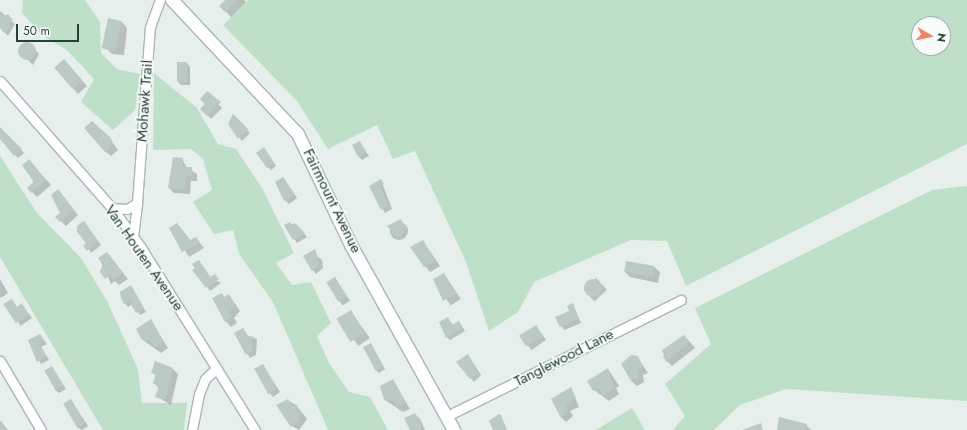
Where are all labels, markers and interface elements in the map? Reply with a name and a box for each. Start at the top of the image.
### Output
scale bar [18,16,81,42]
north arrow [911,16,951,56]
text: 50 m [23,22,50,40]
text: N [933,32,950,43]
street label: Mohawk Trail [133,59,157,143]
street label: Fairmount Avenue [299,146,365,256]
street label: Van Houten Avenue [101,202,187,314]
street label: Tanglewood Lane [511,325,617,391]

